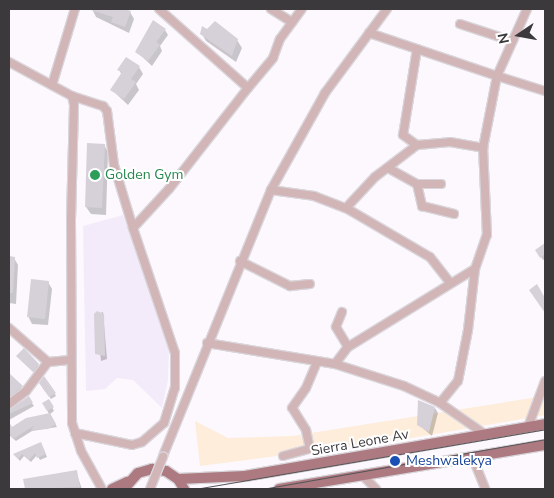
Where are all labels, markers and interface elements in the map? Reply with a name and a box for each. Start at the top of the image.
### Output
north arrow [494,10,544,60]
text: N [493,31,514,45]
place label: Golden Gym [105,167,184,183]
marker: Golden Gym [89,169,101,181]
street label: Sierra Leone Av [310,426,410,460]
place label: Meshwalekya [406,453,492,469]
marker: Meshwalekya [388,454,402,468]

